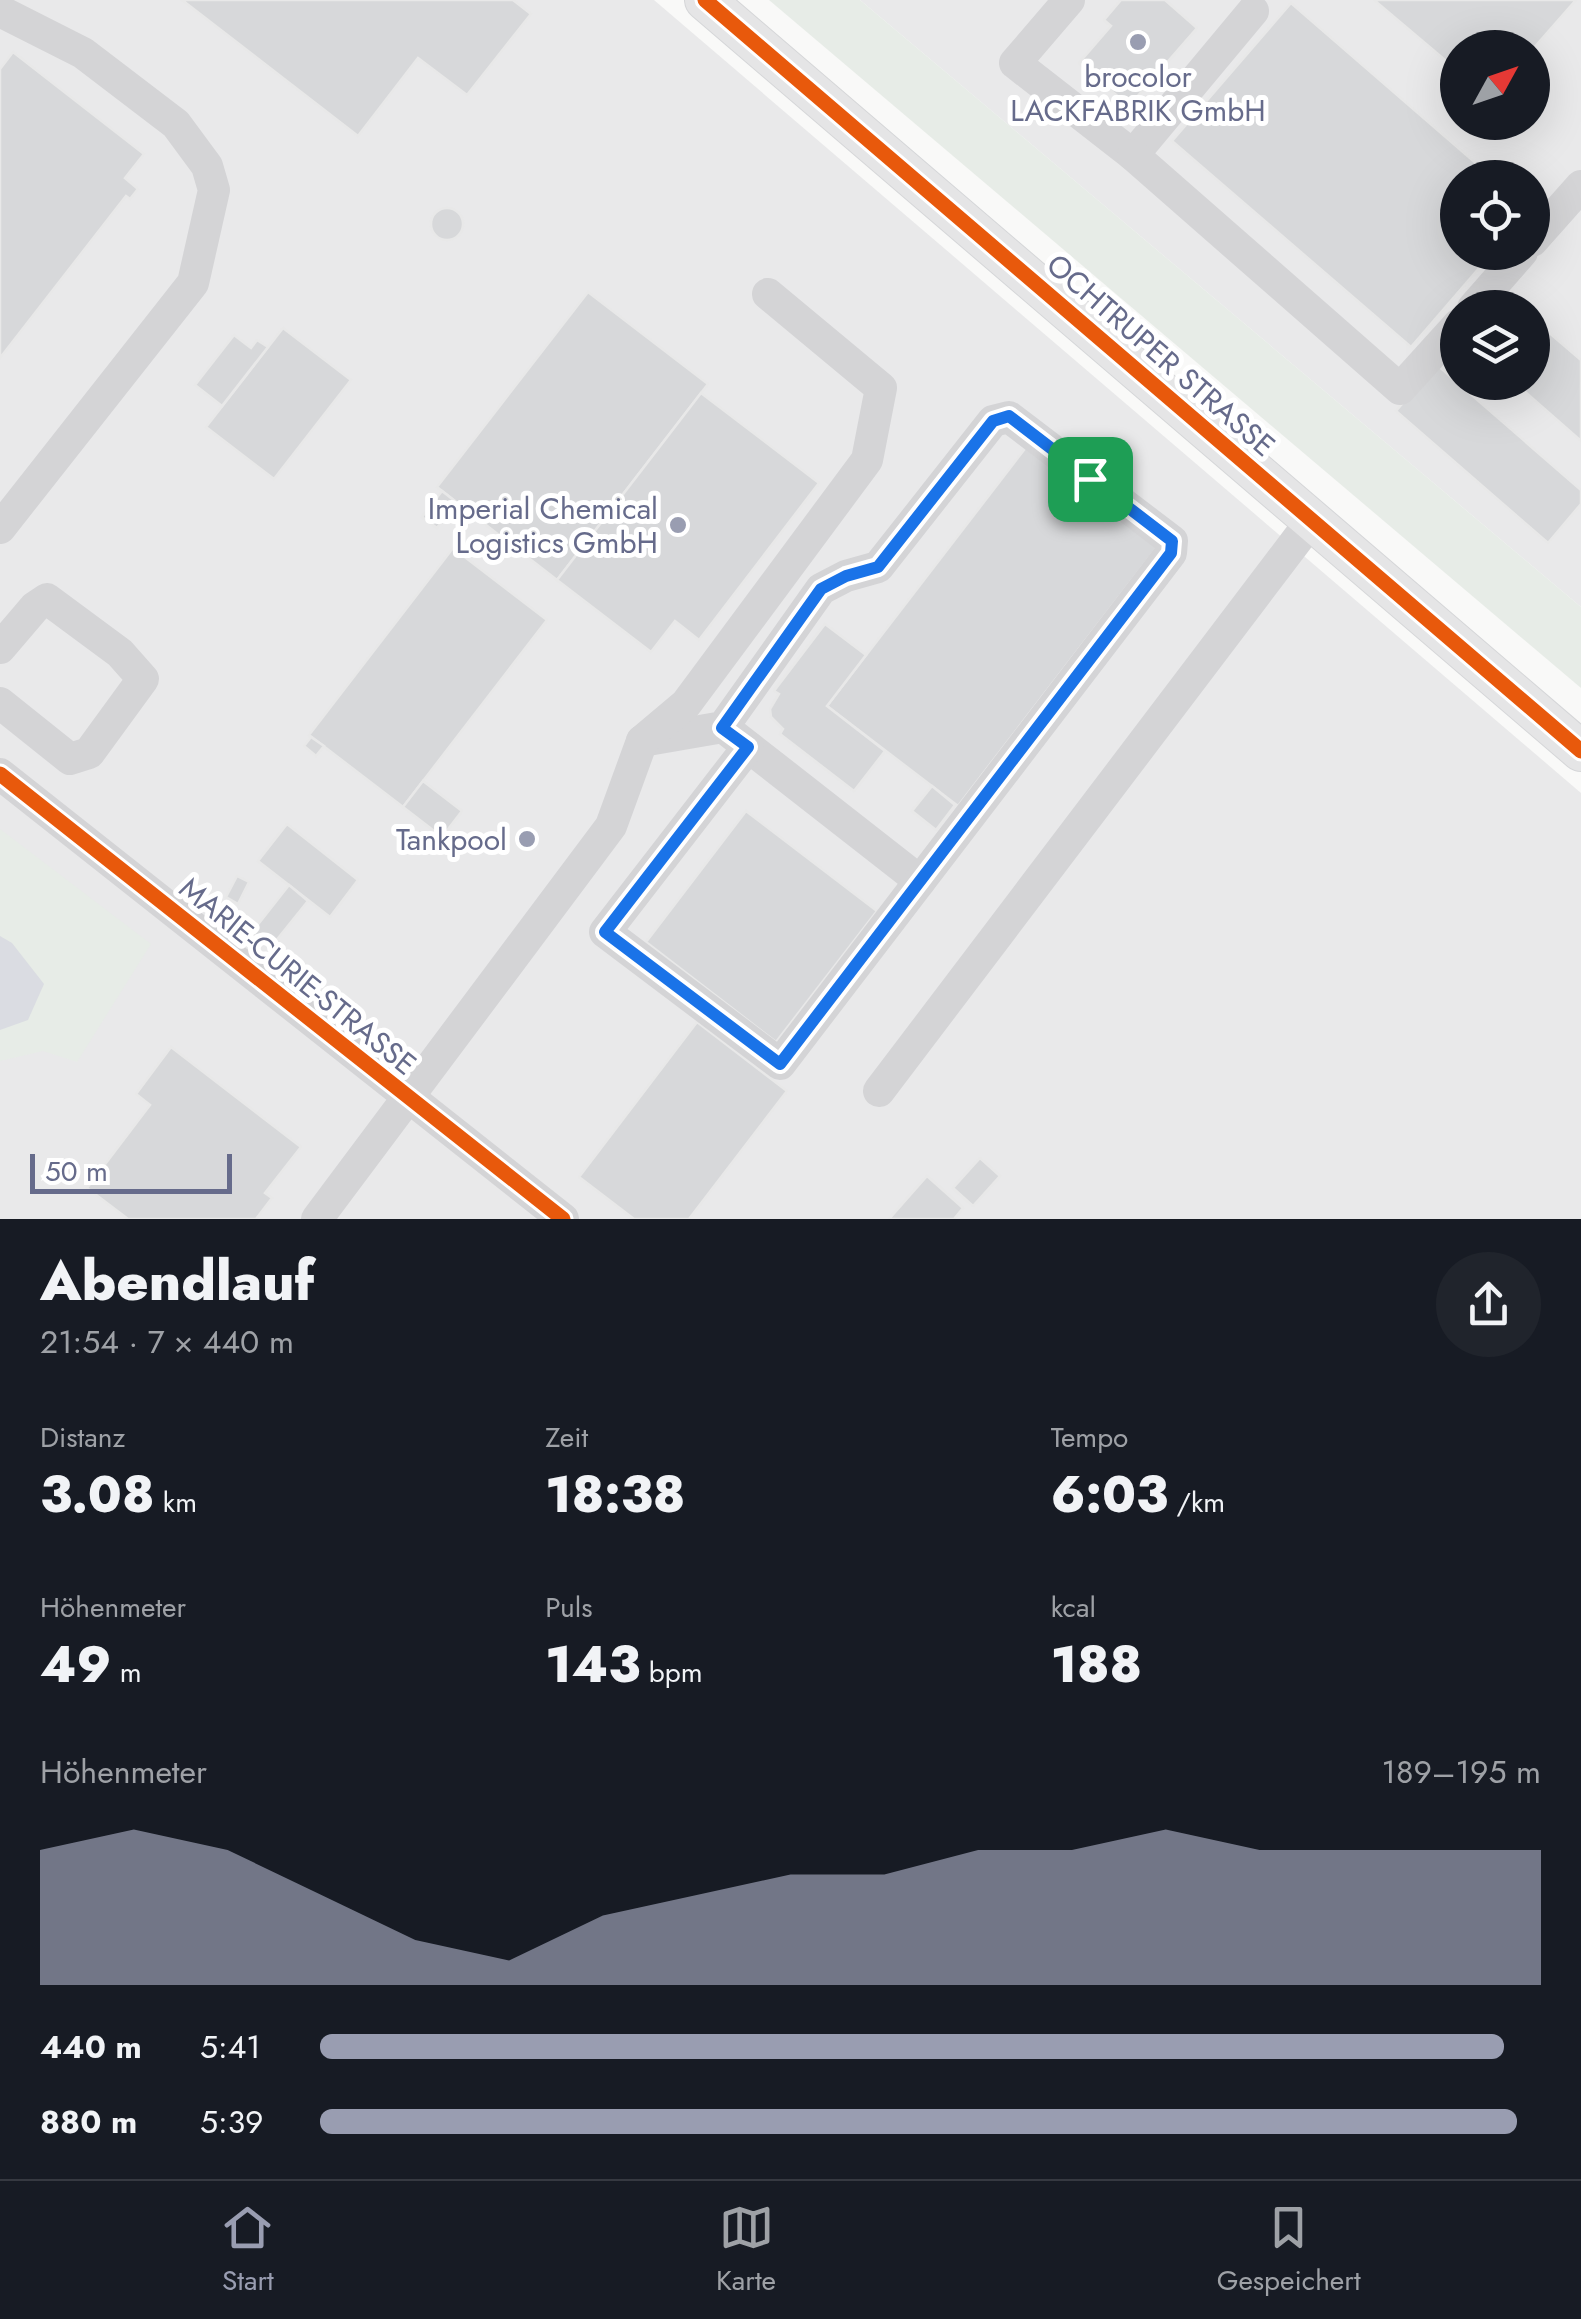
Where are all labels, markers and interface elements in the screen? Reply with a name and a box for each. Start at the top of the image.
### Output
north arrow [1440,30,1550,140]
map controls [1440,30,1550,400]
marker: brocolor LACKFABRIK GmbH [1127,31,1149,53]
place label: brocolor LACKFABRIK GmbH [1010,55,1266,132]
button: locate [1440,160,1550,270]
street label: OCHTRUPER STRASSE [1037,244,1285,466]
button: layers [1440,290,1550,400]
pin [1048,437,1133,522]
icon: arrive [1063,452,1118,507]
place label: Imperial Chemical Logistics GmbH [428,487,658,564]
marker: Imperial Chemical Logistics GmbH [667,514,689,536]
place label: Tankpool [396,818,507,861]
marker: Tankpool [516,828,538,850]
street label: MARIE-CURIE-STRASSE [170,867,426,1085]
scale bar [30,1149,232,1194]
text: 50 m [45,1151,108,1192]
text: Abendlauf [40,1241,314,1321]
button: share [1436,1252,1541,1357]
text: 21:54 · 7 × 440 m [40,1319,294,1365]
text: Distanz [40,1417,125,1458]
text: Zeit [545,1417,588,1458]
text: Tempo [1051,1417,1128,1458]
text: 3.08 [40,1458,154,1531]
text: 18:38 [545,1458,685,1531]
text: 6:03 [1051,1458,1168,1531]
text: km [154,1482,197,1523]
text: /km [1168,1482,1225,1523]
text: Höhenmeter [40,1587,186,1628]
text: Puls [545,1587,593,1628]
text: kcal [1051,1587,1096,1628]
text: 49 [40,1628,111,1701]
text: 143 [545,1628,640,1701]
text: 188 [1051,1628,1142,1701]
text: m [111,1652,142,1693]
text: bpm [640,1652,703,1693]
text: Höhenmeter [40,1749,207,1795]
text: 189–195 m [1382,1749,1541,1795]
text: 440 m [40,2024,142,2070]
text: 5:41 [200,2024,261,2070]
text: 880 m [40,2099,137,2145]
text: 5:39 [200,2099,264,2145]
tab: Start [220,2200,275,2301]
tab: Karte [716,2200,776,2301]
tab: Gespeichert [1217,2200,1361,2301]

